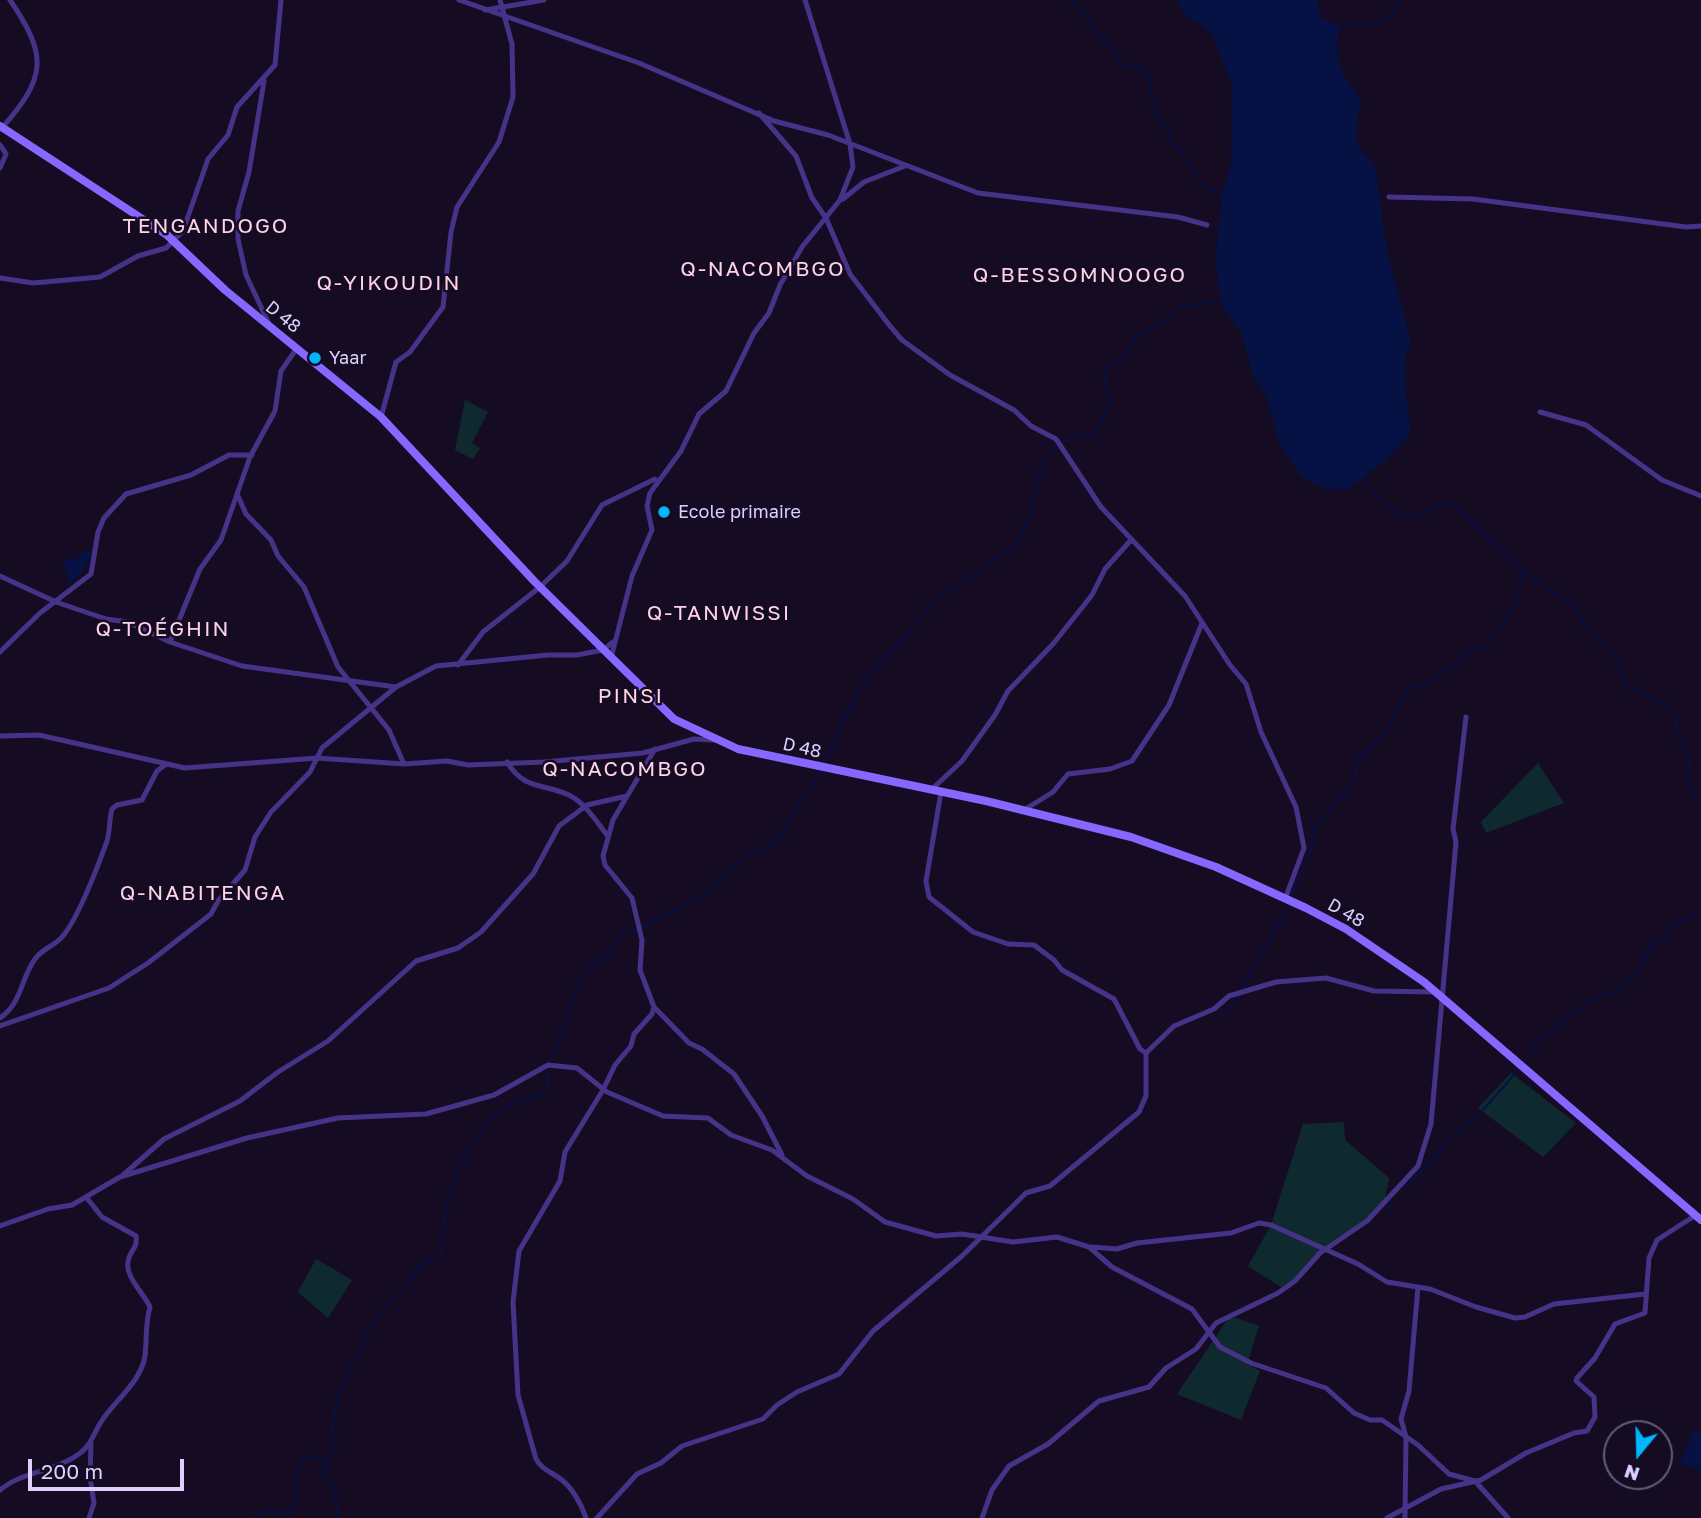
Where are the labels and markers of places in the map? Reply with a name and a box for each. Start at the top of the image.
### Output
place label: Yaar [329,347,366,369]
marker: Yaar [307,350,323,366]
place label: Ecole primaire [678,501,801,523]
marker: Ecole primaire [656,504,672,520]

